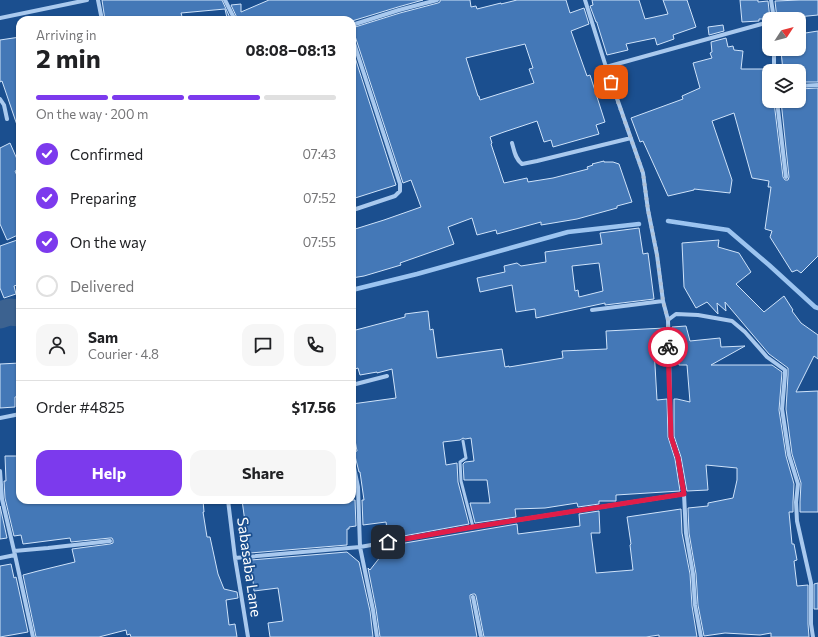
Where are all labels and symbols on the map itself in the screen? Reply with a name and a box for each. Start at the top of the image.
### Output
north arrow [762,12,806,56]
pin [594,65,628,99]
courier [648,327,688,367]
street label: Sabasaba Lane [234,516,266,618]
pin [371,525,405,559]

